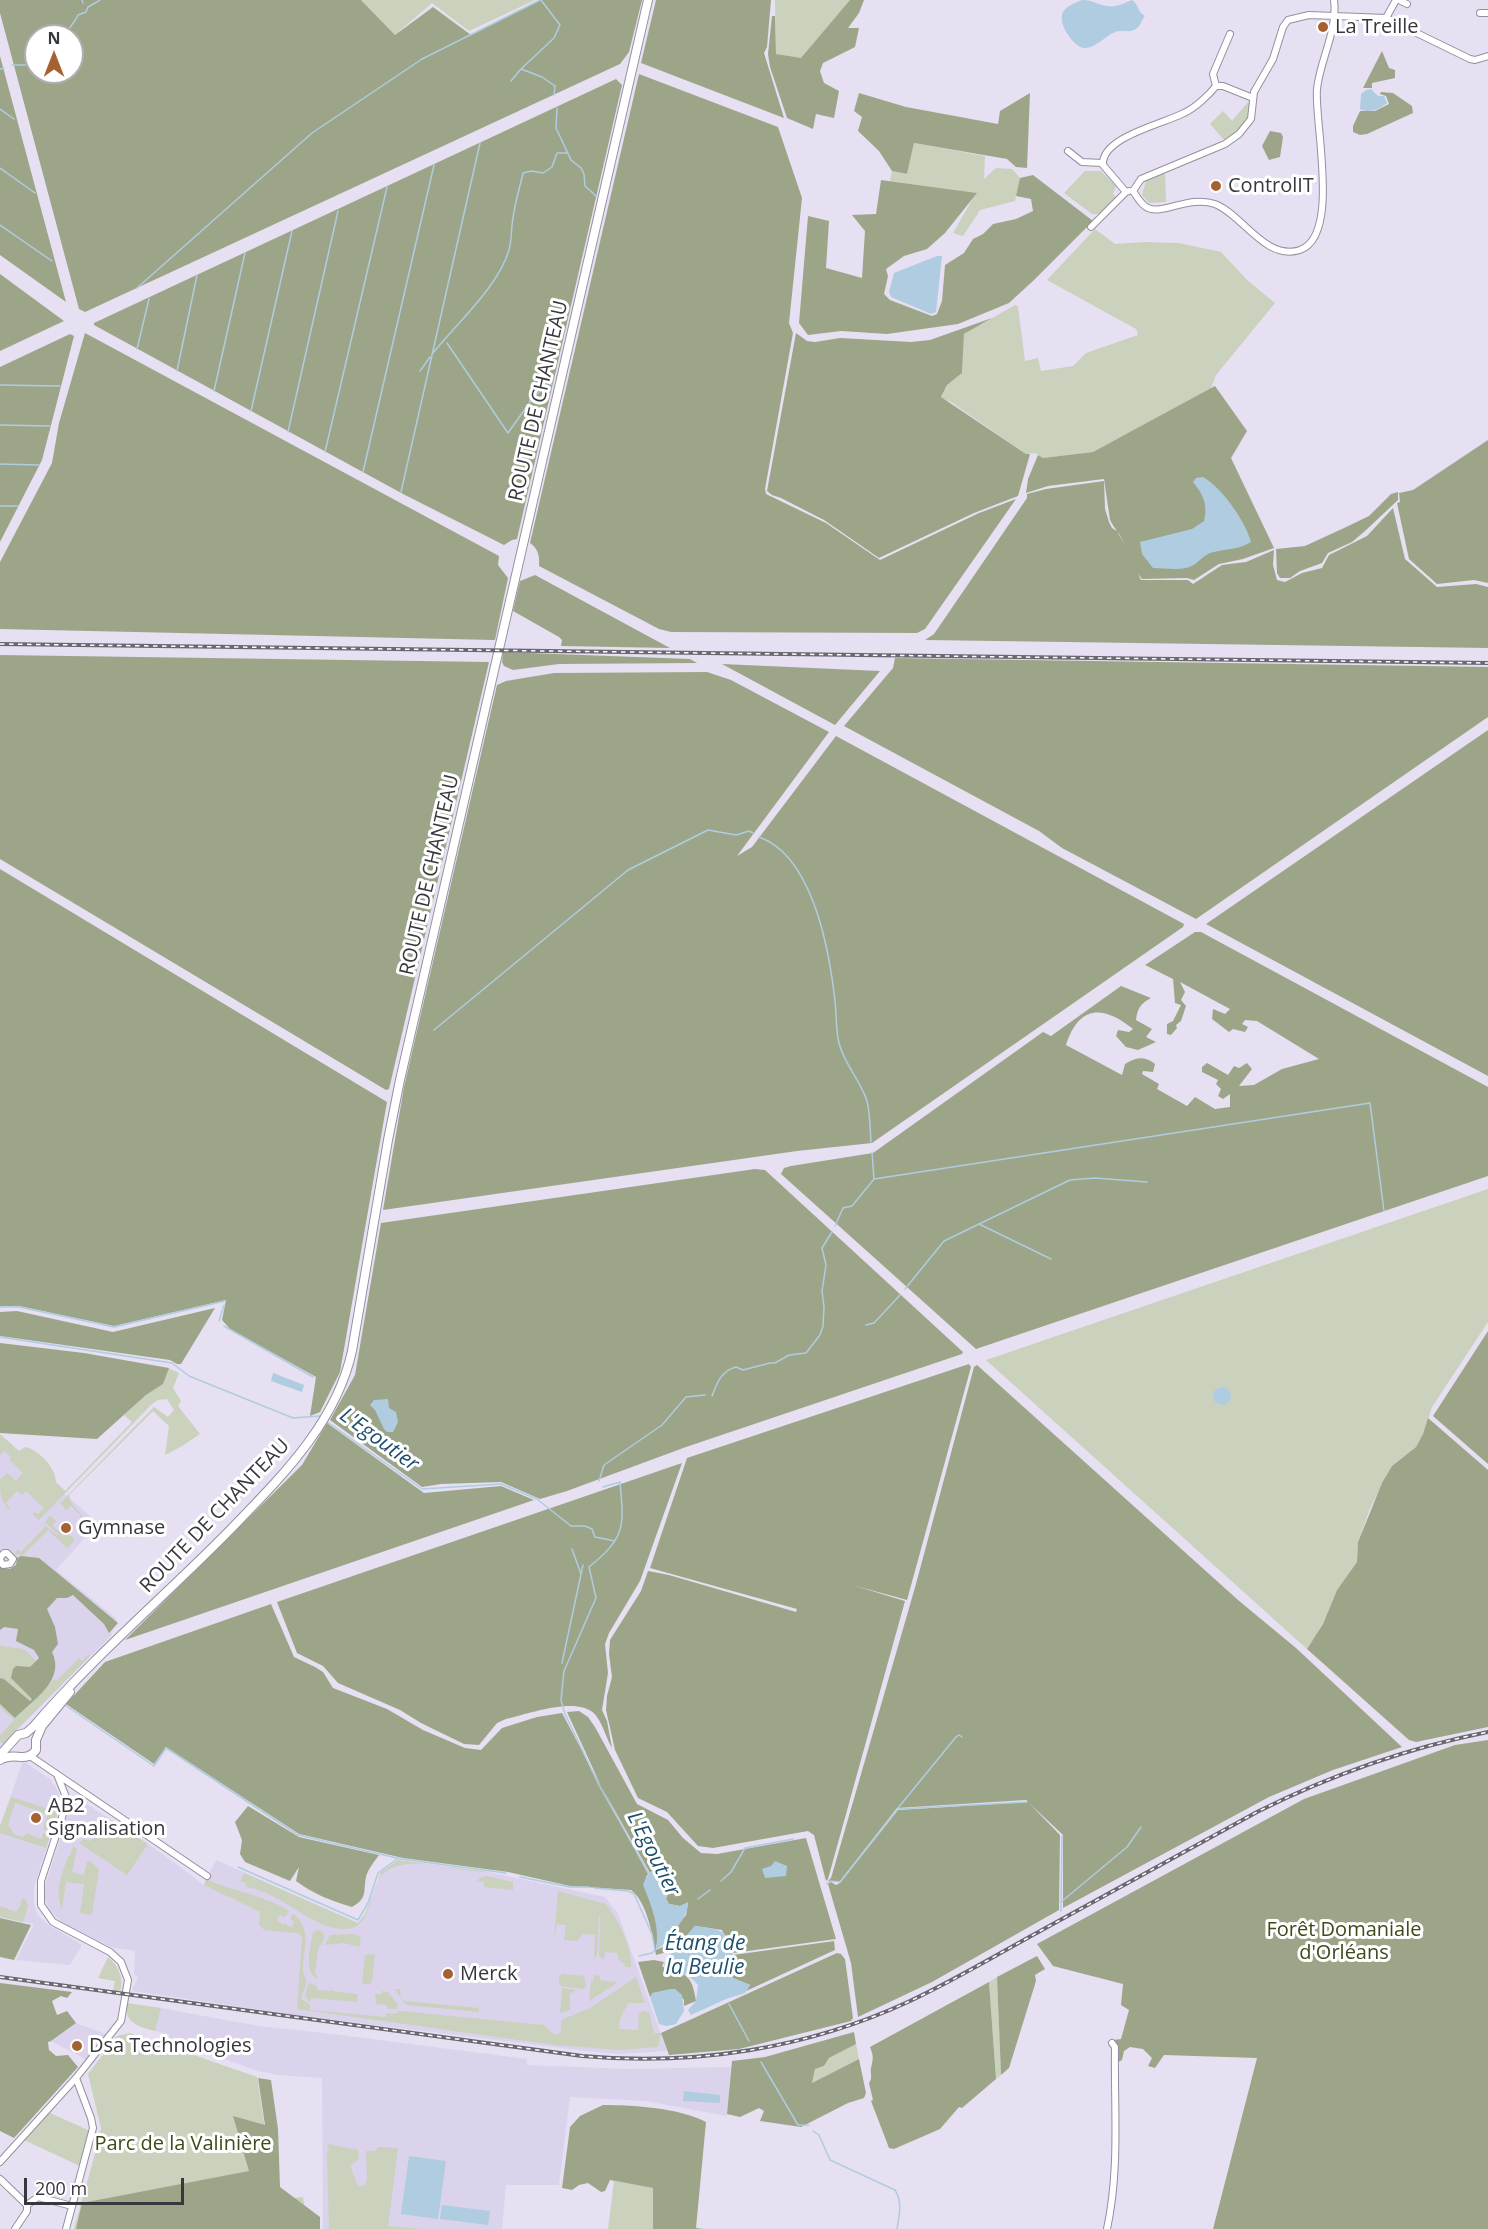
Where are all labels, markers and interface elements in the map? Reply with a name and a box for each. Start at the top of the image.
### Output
place label: La Treille [1335,15,1419,39]
marker: La Treille [1316,20,1330,34]
north arrow [24,24,84,84]
text: N [47,27,61,49]
place label: ControlIT [1228,174,1314,198]
marker: ControlIT [1209,179,1223,193]
street label: ROUTE DE CHANTEAU [504,298,574,504]
street label: ROUTE DE CHANTEAU [395,772,465,978]
water label: L'Egoutier [335,1403,423,1477]
street label: ROUTE DE CHANTEAU [135,1434,295,1598]
place label: Gymnase [78,1516,165,1540]
marker: Gymnase [59,1521,73,1535]
place label: AB2 Signalisation [48,1794,165,1841]
water label: L'Egoutier [621,1808,685,1900]
marker: AB2 Signalisation [29,1811,43,1825]
park label: Forêt Domaniale d'Orléans [1267,1918,1421,1965]
water label: Étang de la Beulie [665,1931,745,1981]
place label: Merck [460,1962,517,1986]
marker: Merck [441,1967,455,1981]
place label: Dsa Technologies [89,2034,251,2058]
marker: Dsa Technologies [70,2039,84,2053]
park label: Parc de la Valinière [94,2132,272,2156]
scale bar [27,2166,188,2204]
text: 200 m [35,2176,87,2200]

